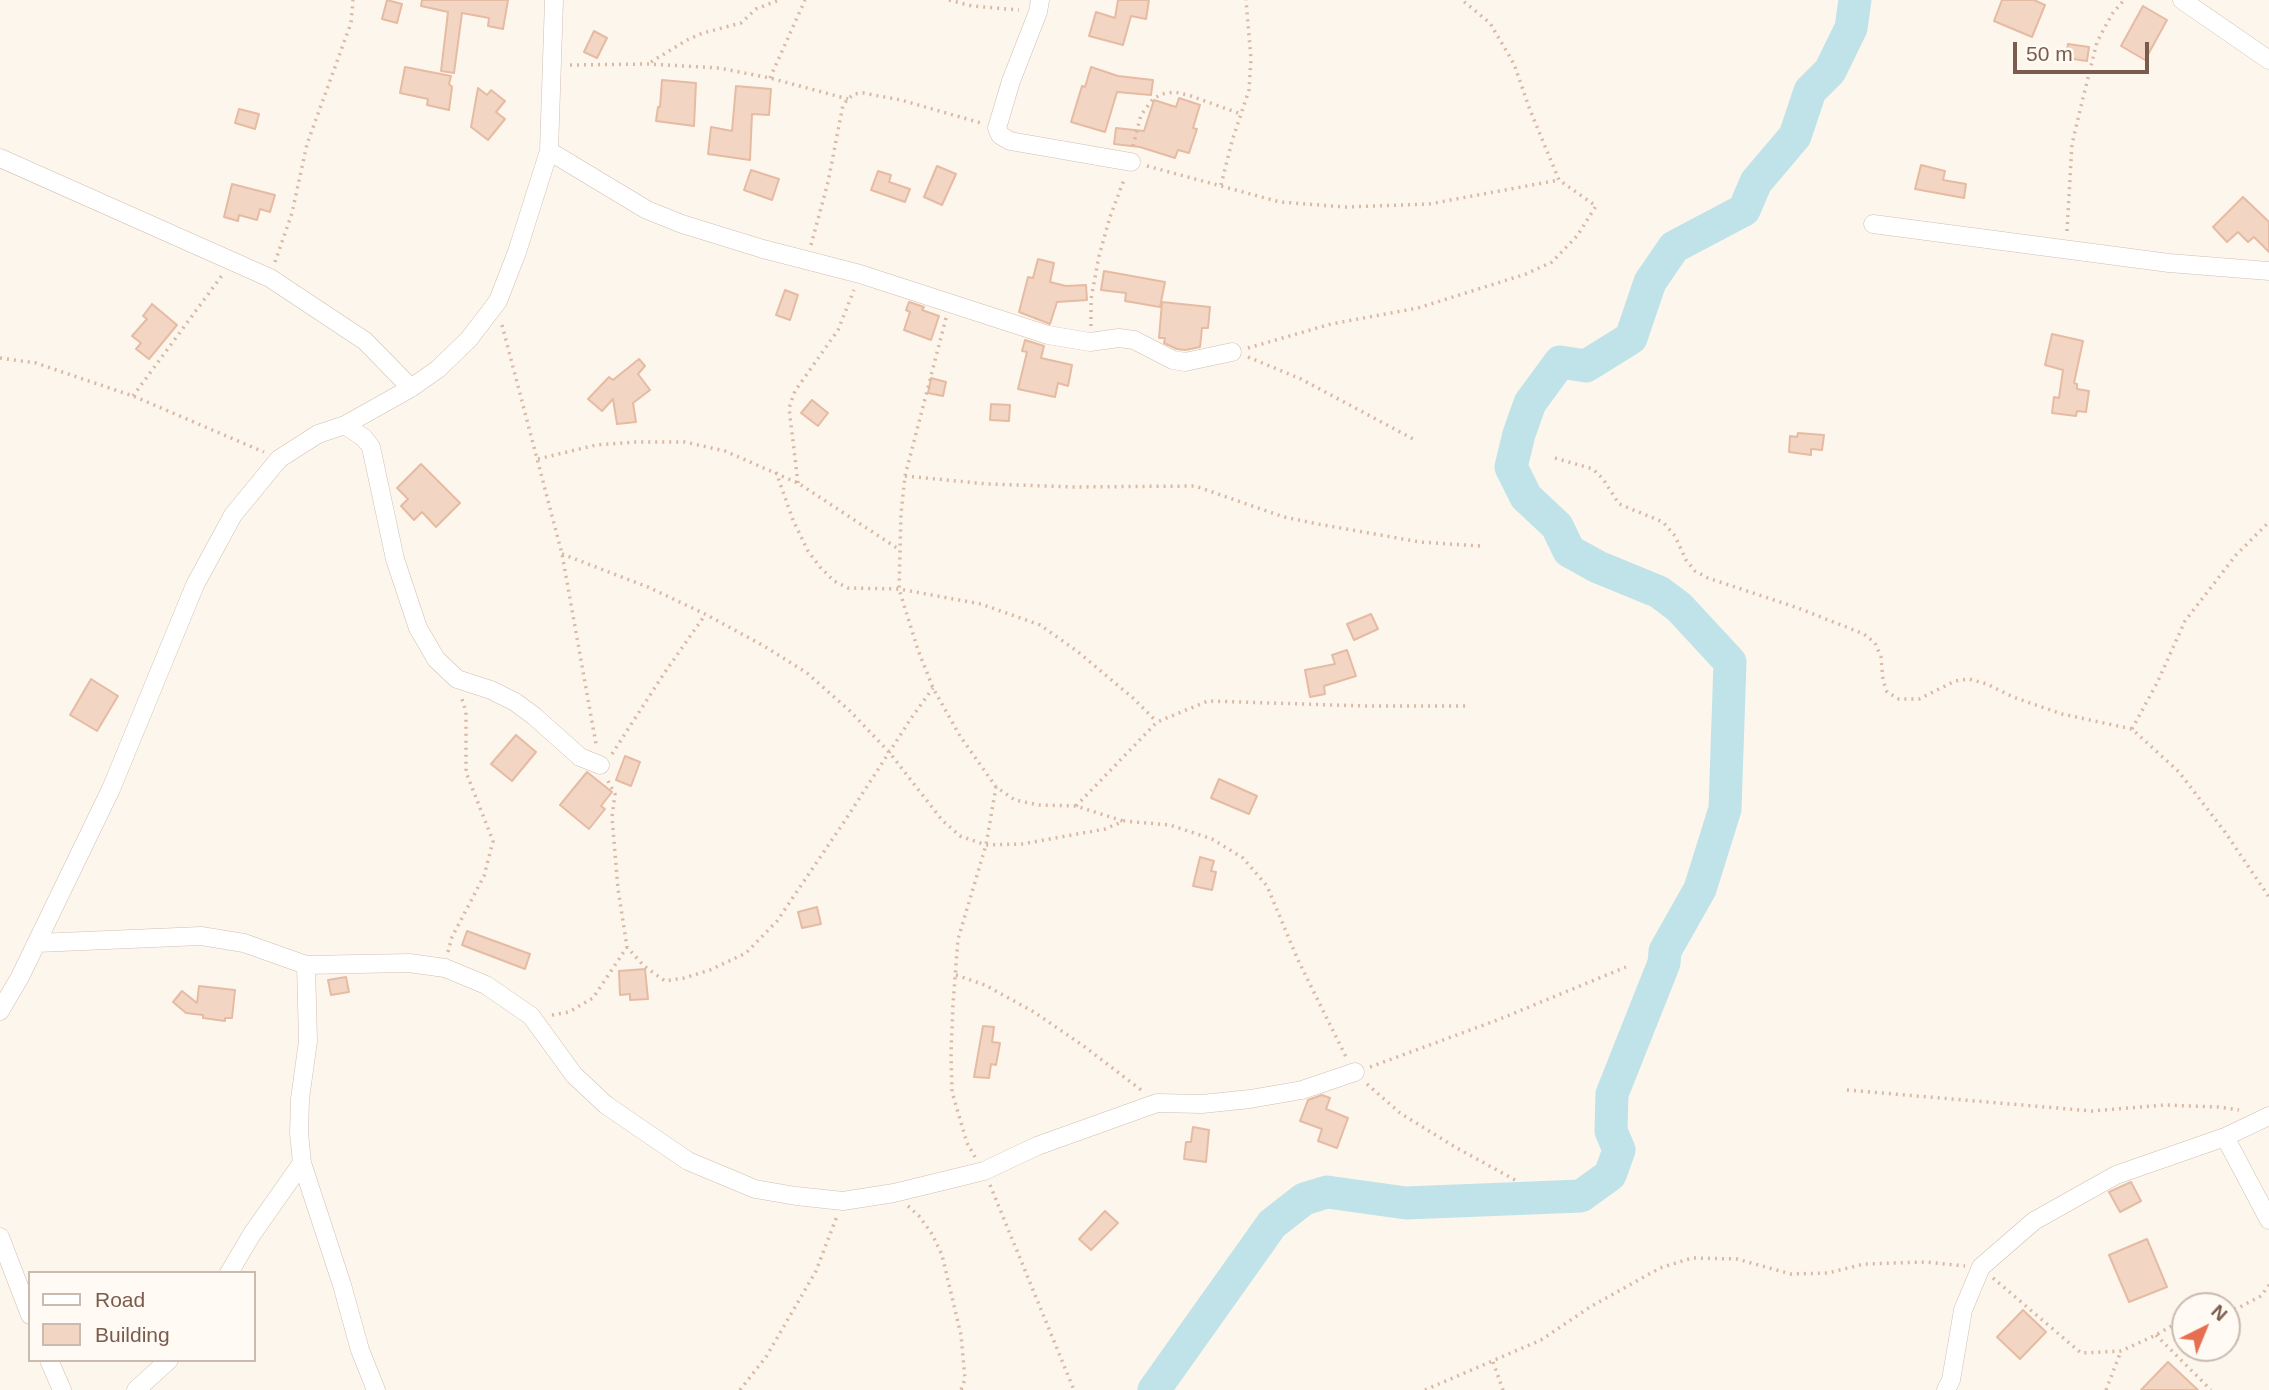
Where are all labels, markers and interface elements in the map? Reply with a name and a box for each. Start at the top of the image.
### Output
scale bar [2017,28,2154,72]
text: 50 m [2026,42,2073,65]
legend [28,1271,256,1362]
text: Road [95,1288,145,1311]
north arrow [2171,1292,2241,1362]
text: N [2207,1300,2231,1325]
text: Building [95,1323,170,1346]

